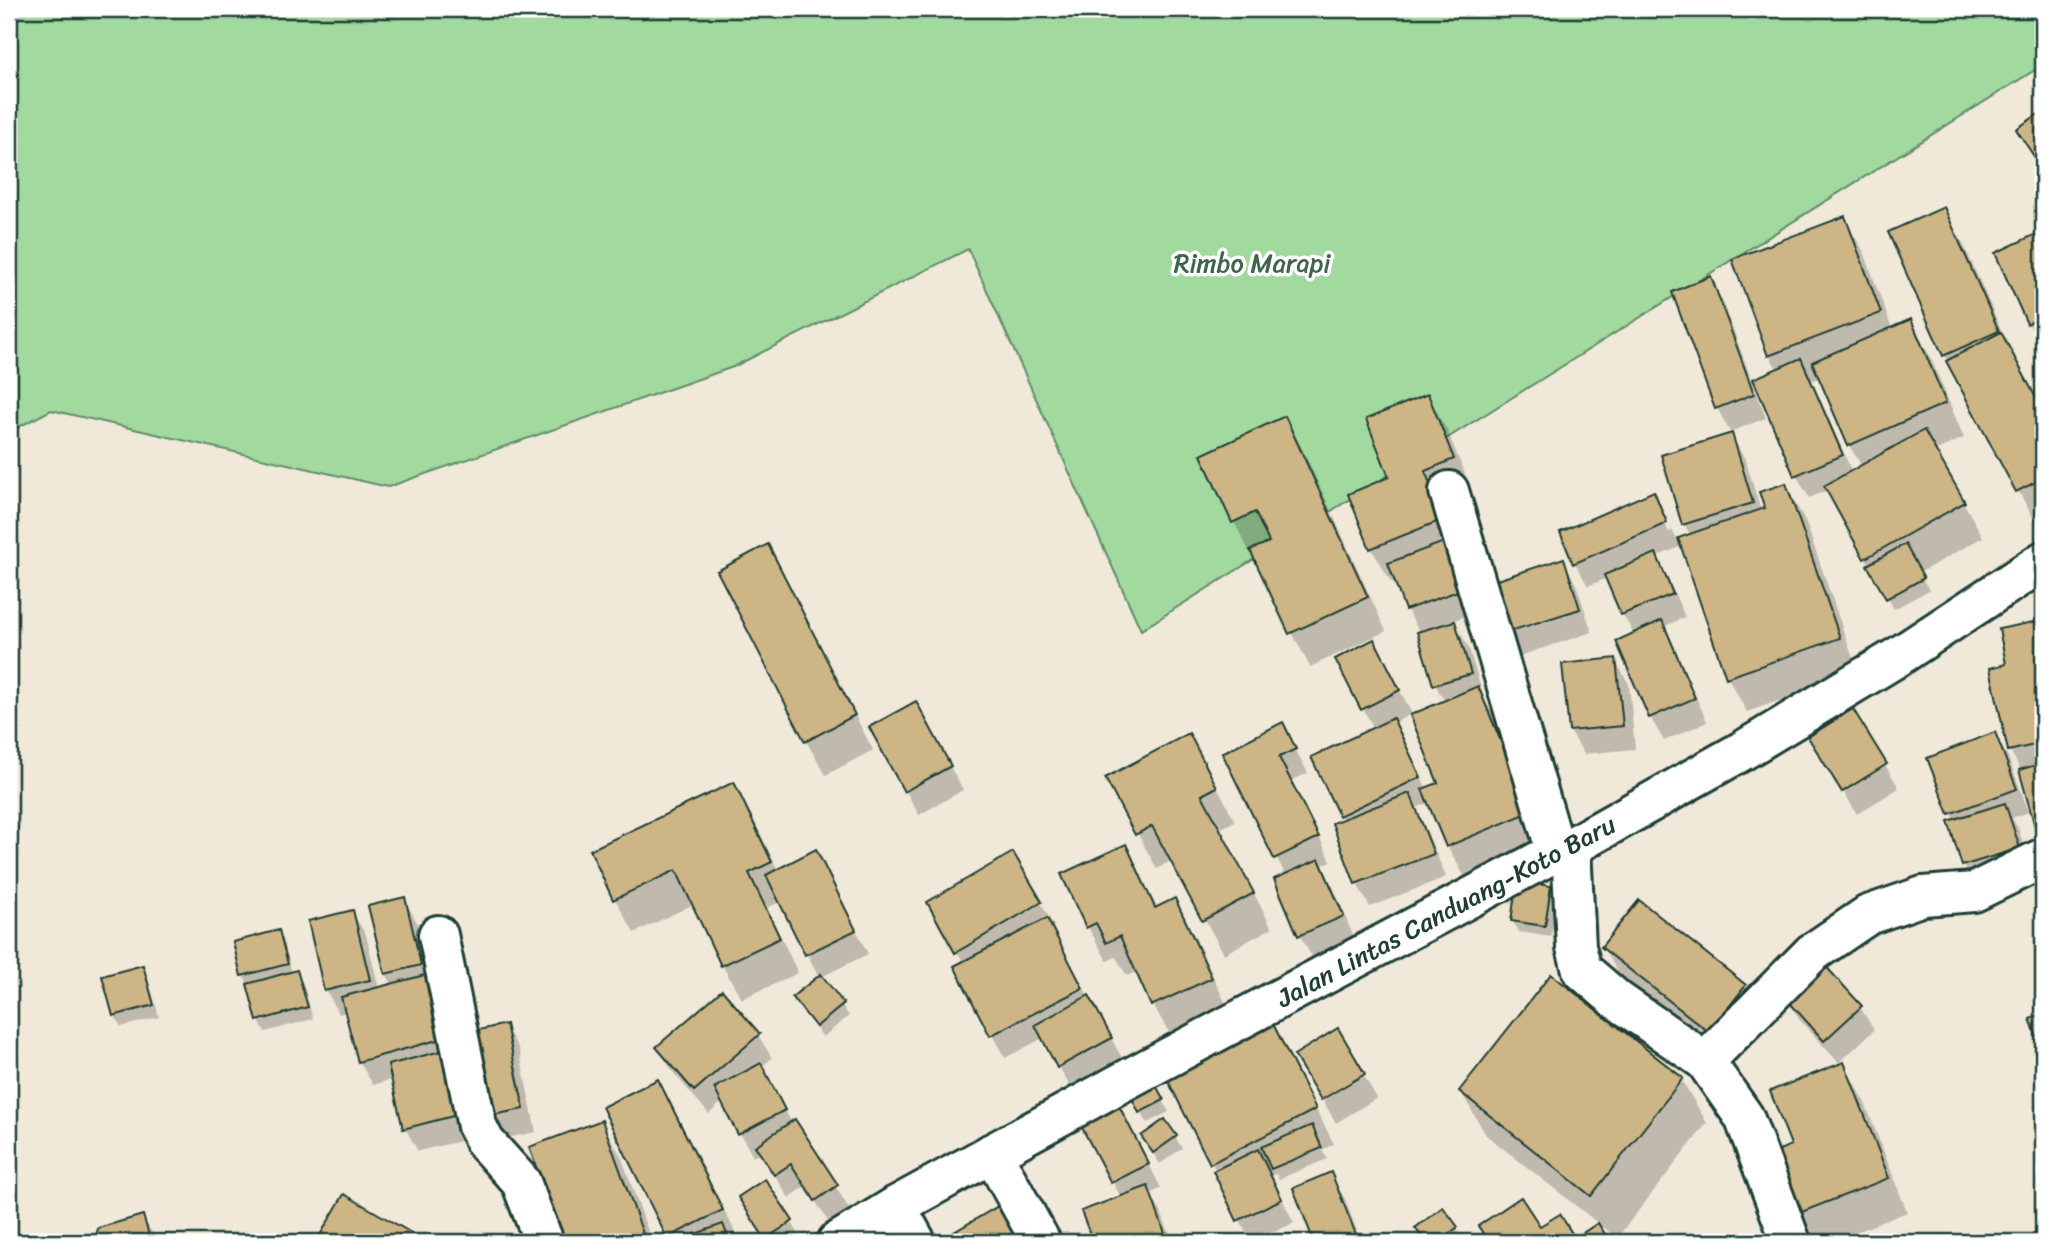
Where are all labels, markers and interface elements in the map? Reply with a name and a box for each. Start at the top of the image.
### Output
park label: Rimbo Marapi [1174,240,1331,286]
street label: Jalan Lintas Canduang-Koto Baru [1267,802,1624,1021]

